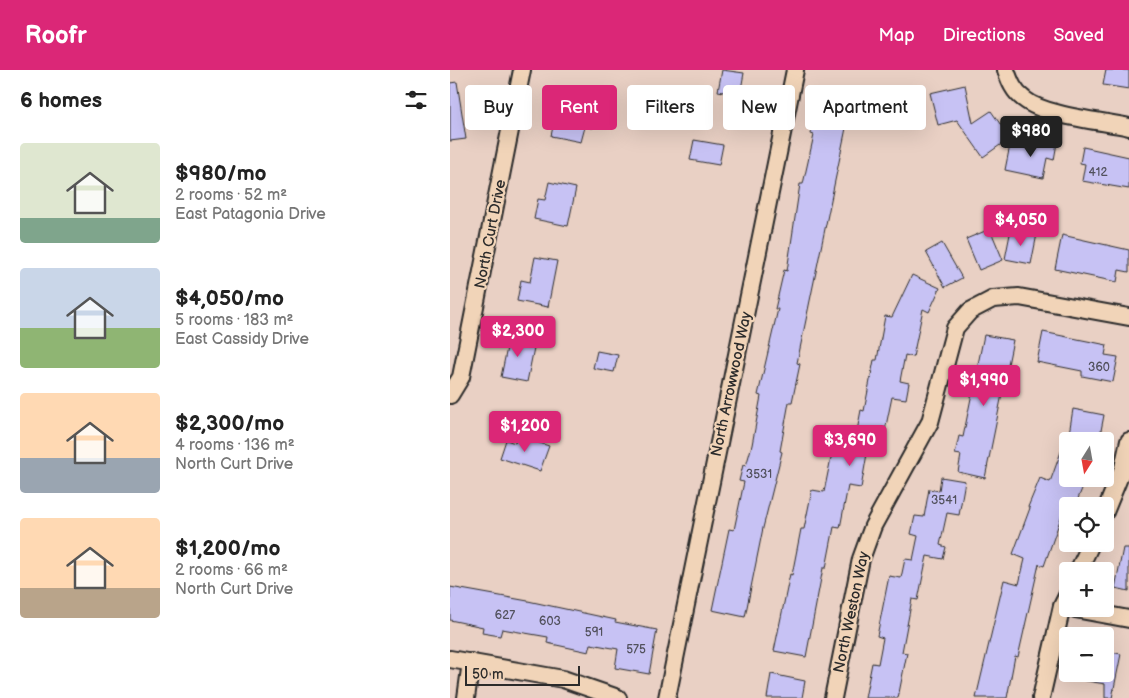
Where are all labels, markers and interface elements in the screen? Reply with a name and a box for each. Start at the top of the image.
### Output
text: Roofr [25,21,87,50]
text: Map [879,25,915,46]
text: Directions [943,25,1025,46]
text: Saved [1053,25,1104,46]
chip: Buy [465,85,532,130]
chip: Rent [542,85,617,130]
chip: Filters [627,85,713,130]
chip: New [723,85,795,130]
chip: Apartment [805,85,926,130]
icon: filters [402,86,430,114]
text: 6 homes [20,88,102,113]
pin: $980 [1001,116,1061,158]
text: $980 [1011,122,1051,141]
text: $980/mo [175,161,267,186]
icon: home [60,163,120,223]
house number: 412 [1088,165,1108,180]
street label: North Curt Drive [471,178,510,290]
text: 2 rooms · 52 m² [175,186,287,205]
pin: $4,050 [980,204,1062,247]
text: East Patagonia Drive [175,205,326,224]
text: $4,050 [995,211,1047,230]
text: $4,050/mo [175,286,284,311]
icon: home [60,288,120,348]
street label: North Arrowwood Way [707,310,756,458]
text: 5 rooms · 183 m² [175,311,294,330]
pin: $2,300 [477,316,559,358]
text: $2,300 [492,322,544,341]
text: East Cassidy Drive [175,330,309,349]
house number: 360 [1088,360,1110,375]
pin: $1,990 [943,364,1025,407]
text: $1,990 [959,371,1009,390]
pin: $1,200 [484,410,566,453]
text: $2,300/mo [175,411,284,436]
icon: home [60,413,120,473]
text: $1,200 [500,417,550,436]
pin: $3,690 [809,424,891,467]
text: $3,690 [824,431,876,450]
north arrow [1059,432,1114,488]
map controls [1059,432,1114,682]
text: 4 rooms · 136 m² [175,436,295,455]
text: North Curt Drive [175,455,293,474]
house number: 3531 [746,467,772,482]
house number: 3541 [931,493,957,508]
button: locate [1059,497,1114,552]
text: $1,200/mo [175,536,280,561]
icon: home [60,538,120,598]
street label: North Weston Way [829,549,874,675]
text: 2 rooms · 66 m² [175,561,288,580]
button: + [1059,562,1114,617]
text: North Curt Drive [175,580,293,599]
house number: 627 [495,608,515,623]
house number: 603 [539,614,561,629]
house number: 591 [585,625,603,640]
button: − [1059,627,1114,682]
house number: 575 [626,642,646,657]
scale bar [465,663,580,686]
text: 50 m [472,666,504,683]

